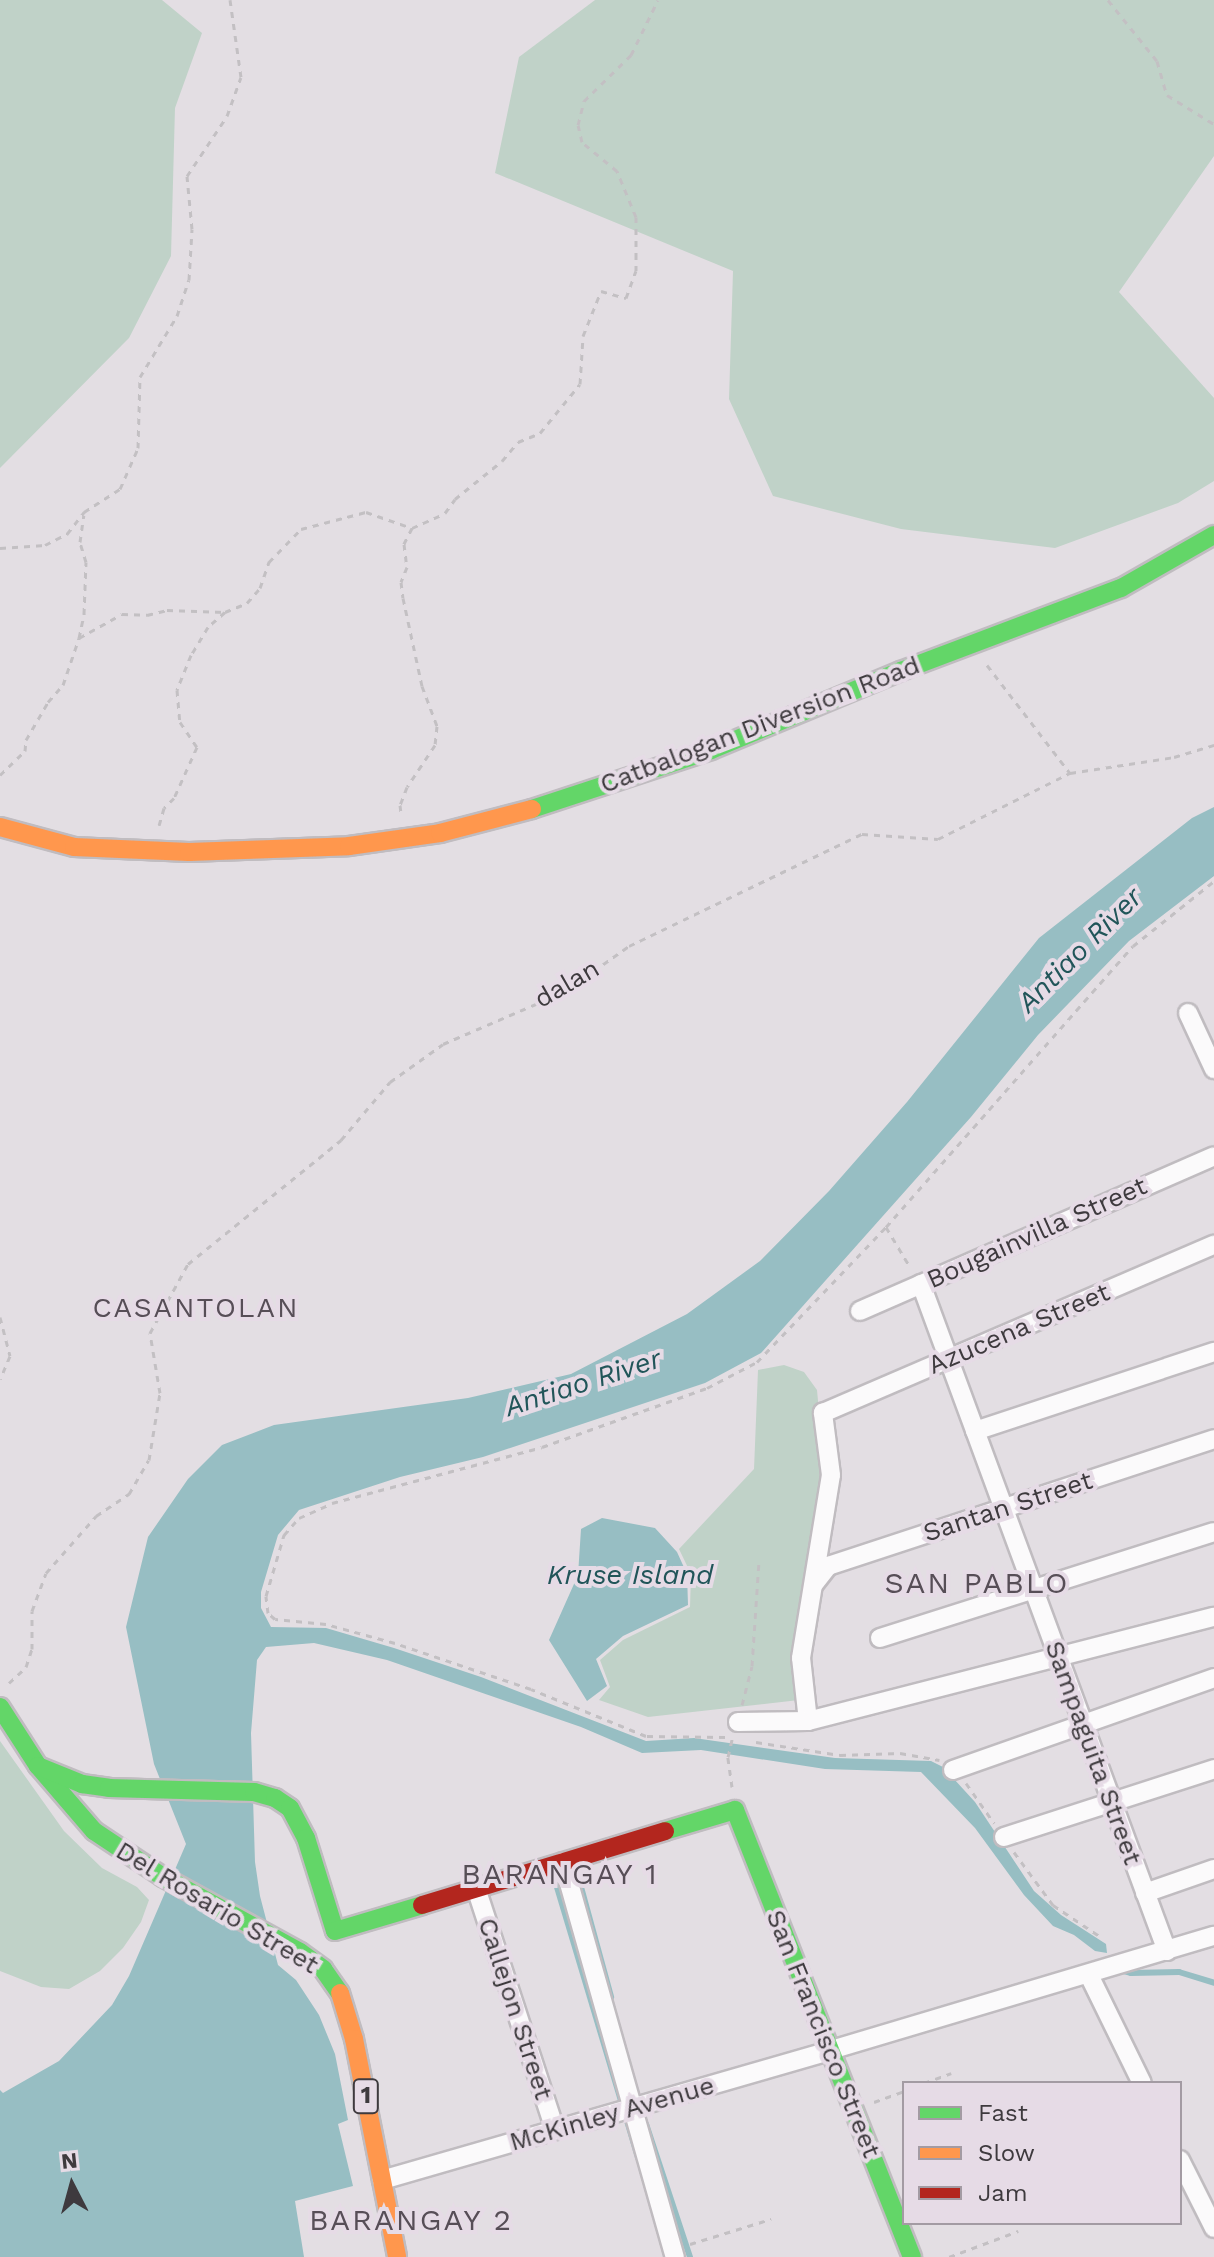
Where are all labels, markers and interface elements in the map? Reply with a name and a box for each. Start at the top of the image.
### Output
street label: Catbalogan Diversion Road [596,650,924,800]
water label: Antiao River [1011,881,1149,1019]
street label: dalan [529,953,605,1015]
street label: Bougainvilla Street [922,1170,1152,1296]
street label: Azucena Street [923,1277,1115,1381]
district label: CASANTOLAN [92,1291,300,1325]
water label: Antiao River [501,1342,665,1424]
street label: Santan Street [920,1465,1096,1549]
water label: Kruse Island [547,1558,713,1592]
district label: SAN PABLO [885,1565,1069,1601]
street label: Sampaguita Street [1038,1637,1148,1869]
street label: Del Rosario Street [110,1835,324,1981]
district label: BARANGAY 1 [460,1856,660,1892]
street label: San Francisco Street [759,1906,887,2162]
street label: Callejon Street [471,1914,559,2104]
street label: McKinley Avenue [505,2070,719,2158]
road number: 1 [352,2076,380,2116]
legend [902,2081,1182,2225]
text: Fast [978,2099,1028,2127]
text: Slow [978,2139,1035,2167]
north arrow [32,2145,112,2225]
text: N [60,2147,79,2174]
text: Jam [978,2179,1028,2207]
district label: BARANGAY 2 [308,2202,514,2238]

